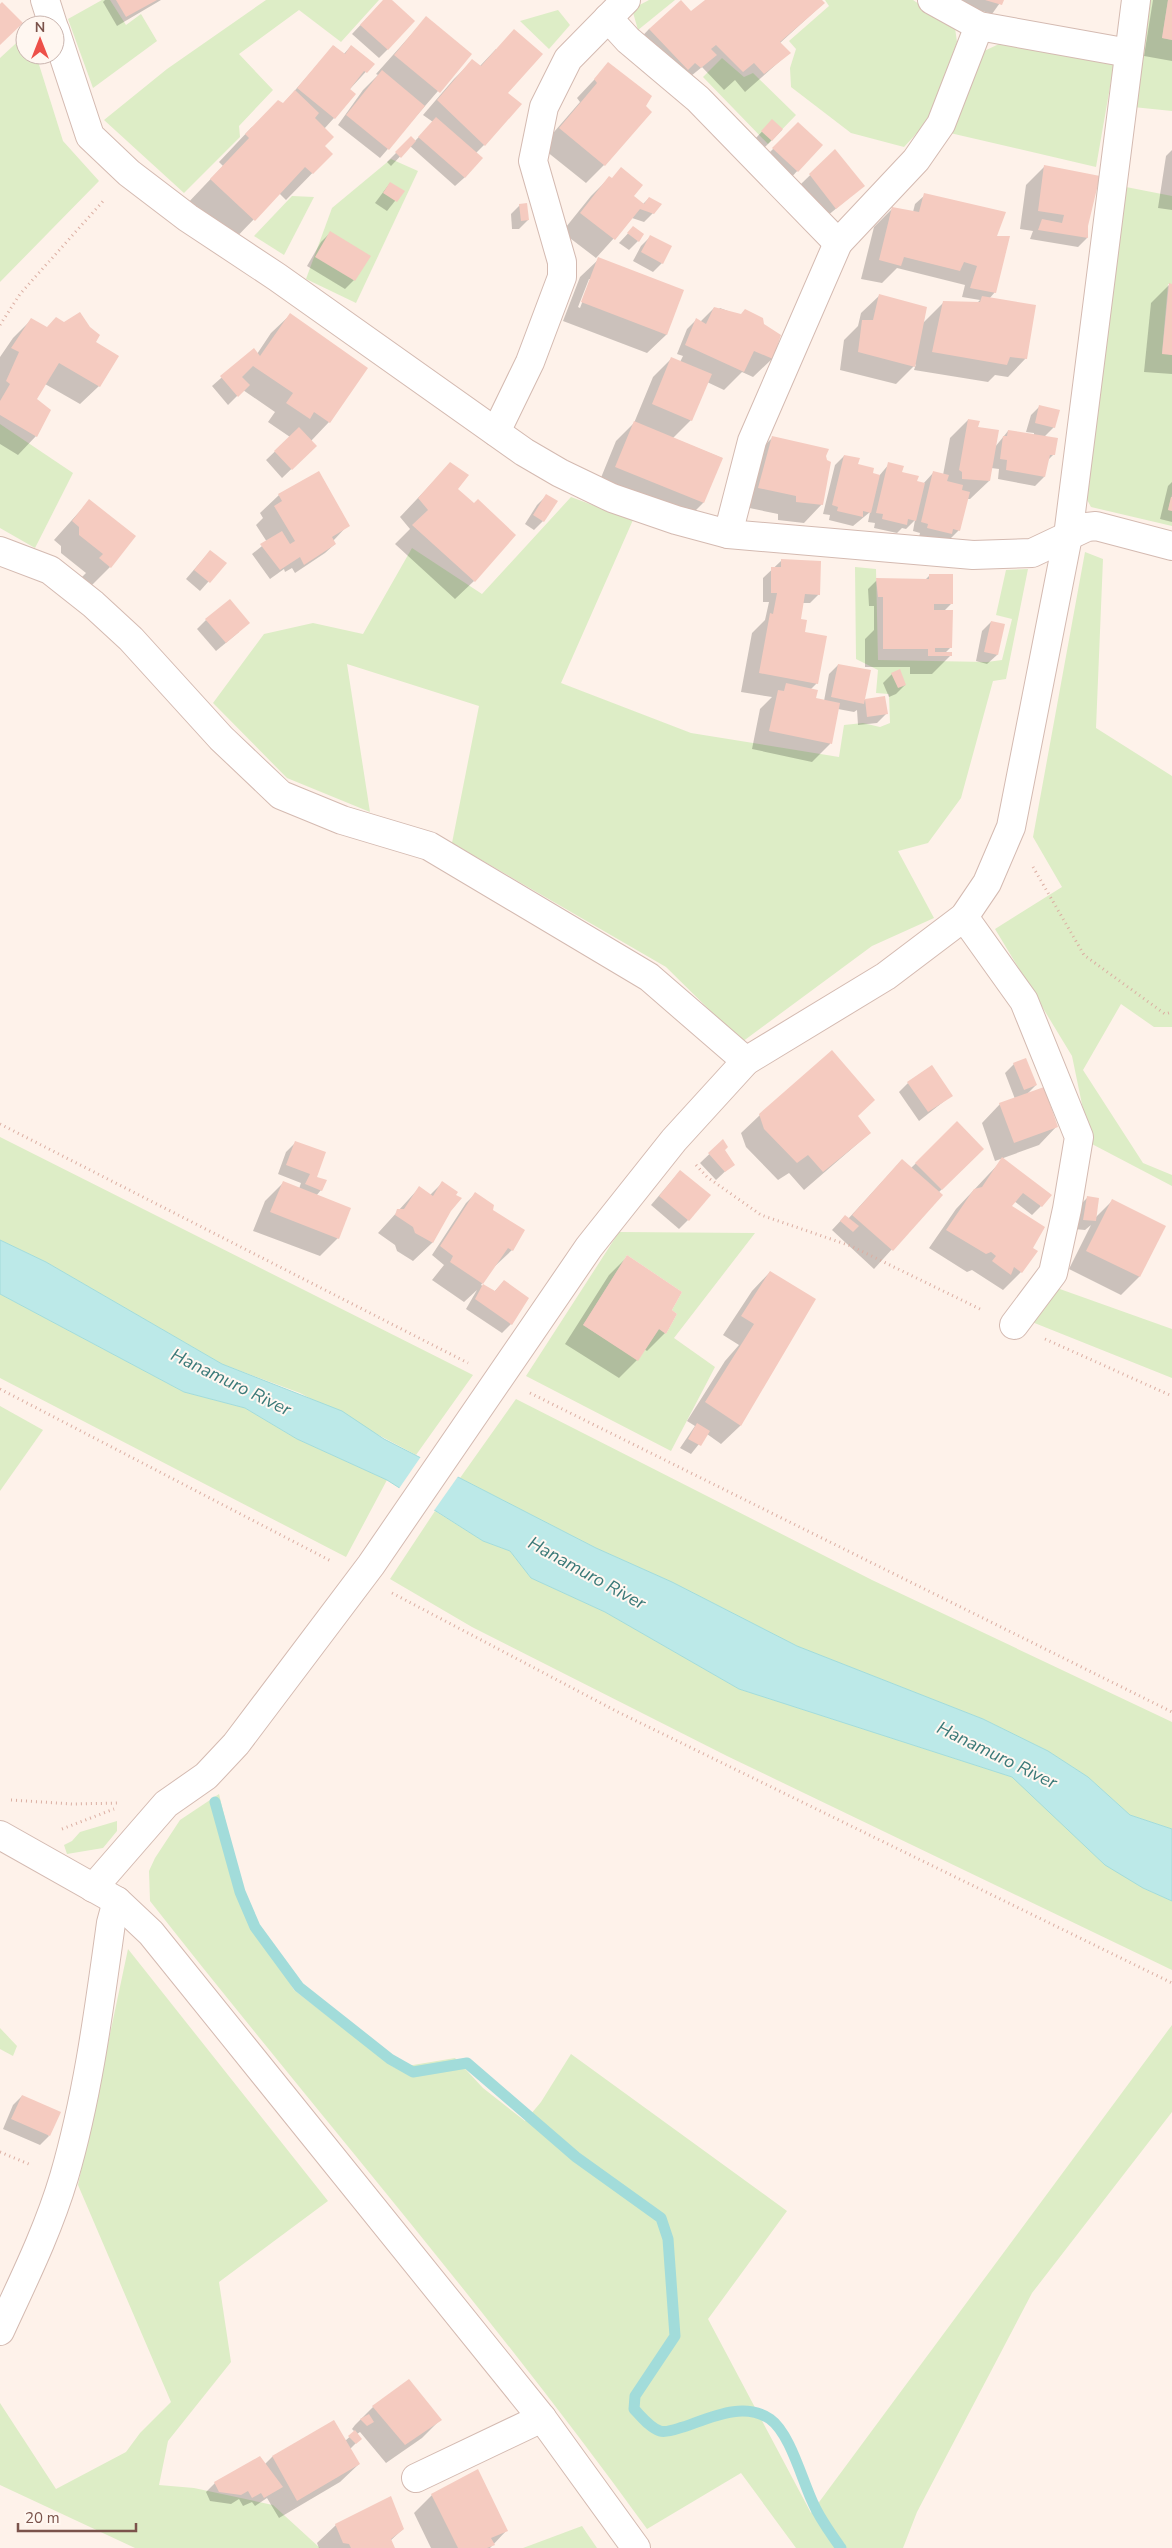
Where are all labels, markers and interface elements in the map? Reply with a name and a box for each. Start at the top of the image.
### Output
north arrow [15,15,65,65]
text: N [35,18,45,37]
water label: Hanamuro River [167,1343,296,1422]
water label: Hanamuro River [524,1531,651,1615]
water label: Hanamuro River [933,1716,1062,1795]
scale bar [18,2500,135,2532]
text: 20 m [25,2508,60,2528]

